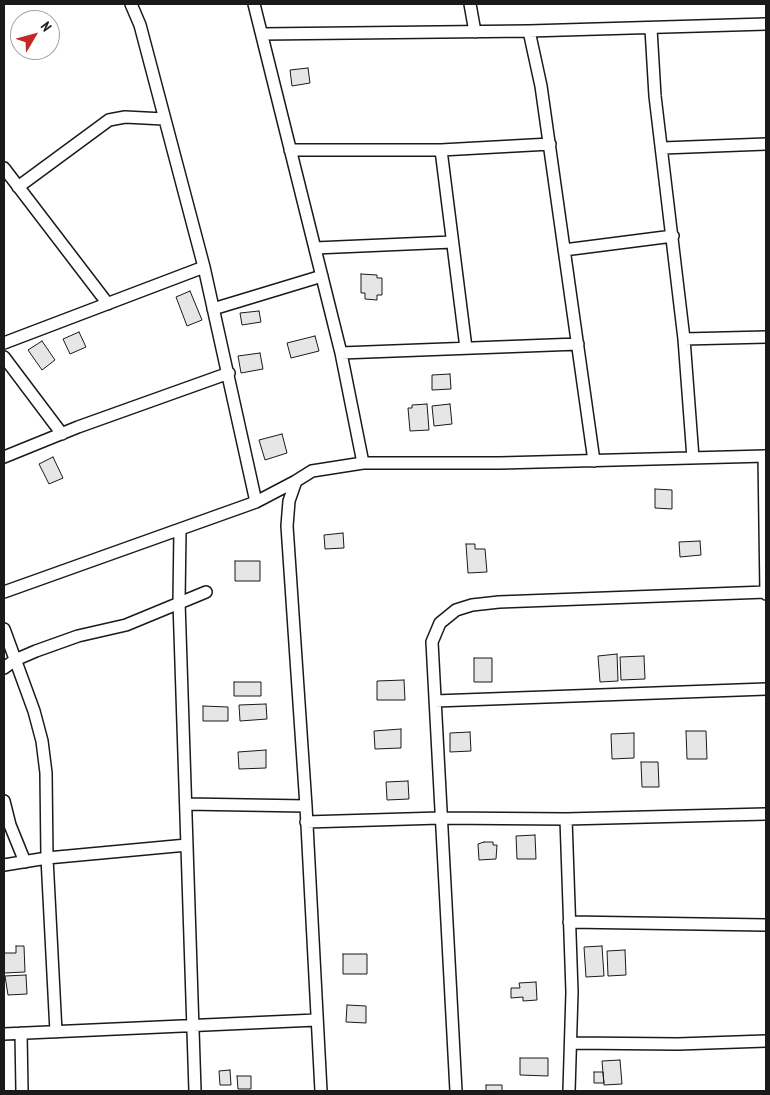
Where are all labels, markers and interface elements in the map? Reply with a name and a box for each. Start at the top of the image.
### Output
north arrow [10,10,60,60]
text: N [37,18,56,35]

